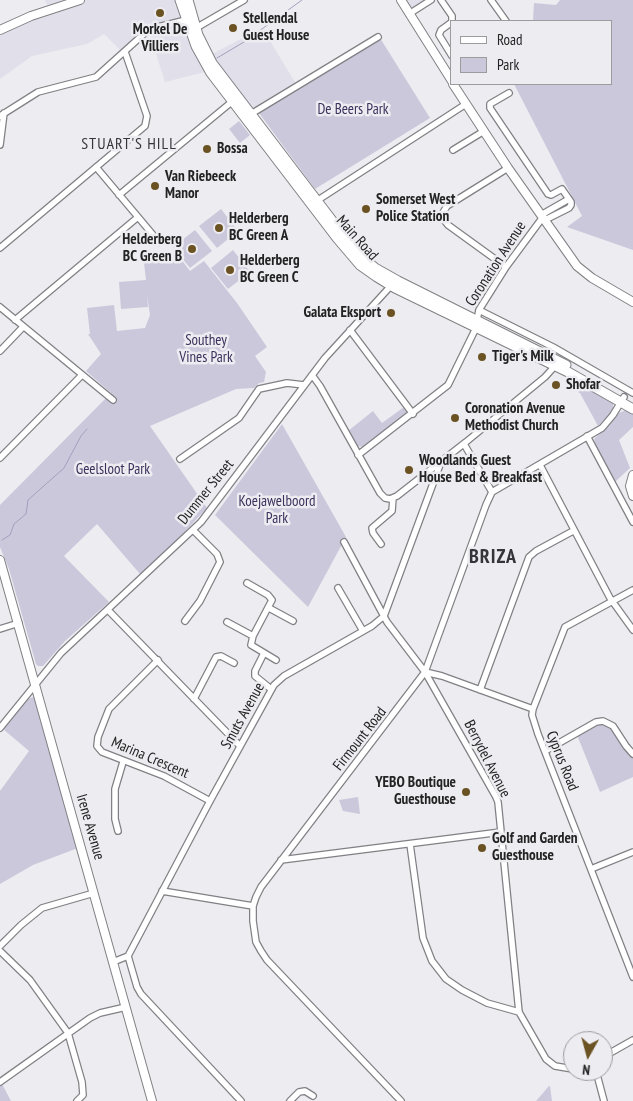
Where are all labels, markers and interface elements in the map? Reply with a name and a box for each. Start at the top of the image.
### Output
marker: Morkel De Villiers [154,7,166,19]
place label: Stellendal Guest House [243,10,309,45]
legend [450,20,613,85]
place label: Morkel De Villiers [133,21,187,56]
marker: Stellendal Guest House [227,22,239,34]
text: Road [497,30,523,49]
text: Park [497,55,519,74]
park label: De Beers Park [317,101,389,119]
district label: STUART'S HILL [80,134,178,154]
place label: Bossa [217,140,248,158]
marker: Bossa [201,143,213,155]
place label: Van Riebeeck Manor [165,168,236,203]
marker: Van Riebeeck Manor [149,180,161,192]
place label: Somerset West Police Station [376,191,455,226]
marker: Somerset West Police Station [360,203,372,215]
place label: Helderberg BC Green A [229,210,289,245]
street label: Main Road [332,212,382,264]
street label: Coronation Avenue [462,218,530,310]
marker: Helderberg BC Green A [213,222,225,234]
place label: Helderberg BC Green B [122,231,182,266]
marker: Helderberg BC Green B [186,243,198,255]
place label: Helderberg BC Green C [240,252,300,287]
marker: Helderberg BC Green C [224,264,236,276]
place label: Galata Eksport [303,304,381,322]
marker: Galata Eksport [385,307,397,319]
park label: Southey Vines Park [179,332,233,367]
place label: Tiger's Milk [492,348,554,366]
marker: Tiger's Milk [476,351,488,363]
place label: Shofar [566,376,600,394]
marker: Shofar [550,379,562,391]
place label: Coronation Avenue Methodist Church [465,400,565,435]
marker: Coronation Avenue Methodist Church [449,412,461,424]
place label: Woodlands Guest House Bed & Breakfast [419,452,542,487]
street label: Dummer Street [174,456,238,528]
park label: Geelsloot Park [76,461,150,479]
marker: Woodlands Guest House Bed & Breakfast [403,464,415,476]
park label: Koejawelboord Park [238,493,316,528]
district label: BRIZA [468,545,518,569]
street label: Smuts Avenue [217,680,269,752]
street label: Firmount Road [330,704,390,774]
street label: Berrydel Avenue [460,717,514,801]
street label: Cyprus Road [542,728,582,794]
street label: Marina Crescent [108,734,192,782]
place label: YEBO Boutique Guesthouse [375,774,456,809]
marker: YEBO Boutique Guesthouse [460,786,472,798]
street label: Irene Avenue [72,792,108,862]
place label: Golf and Garden Guesthouse [492,830,578,865]
marker: Golf and Garden Guesthouse [476,842,488,854]
north arrow [563,1031,613,1081]
text: N [581,1061,591,1079]

